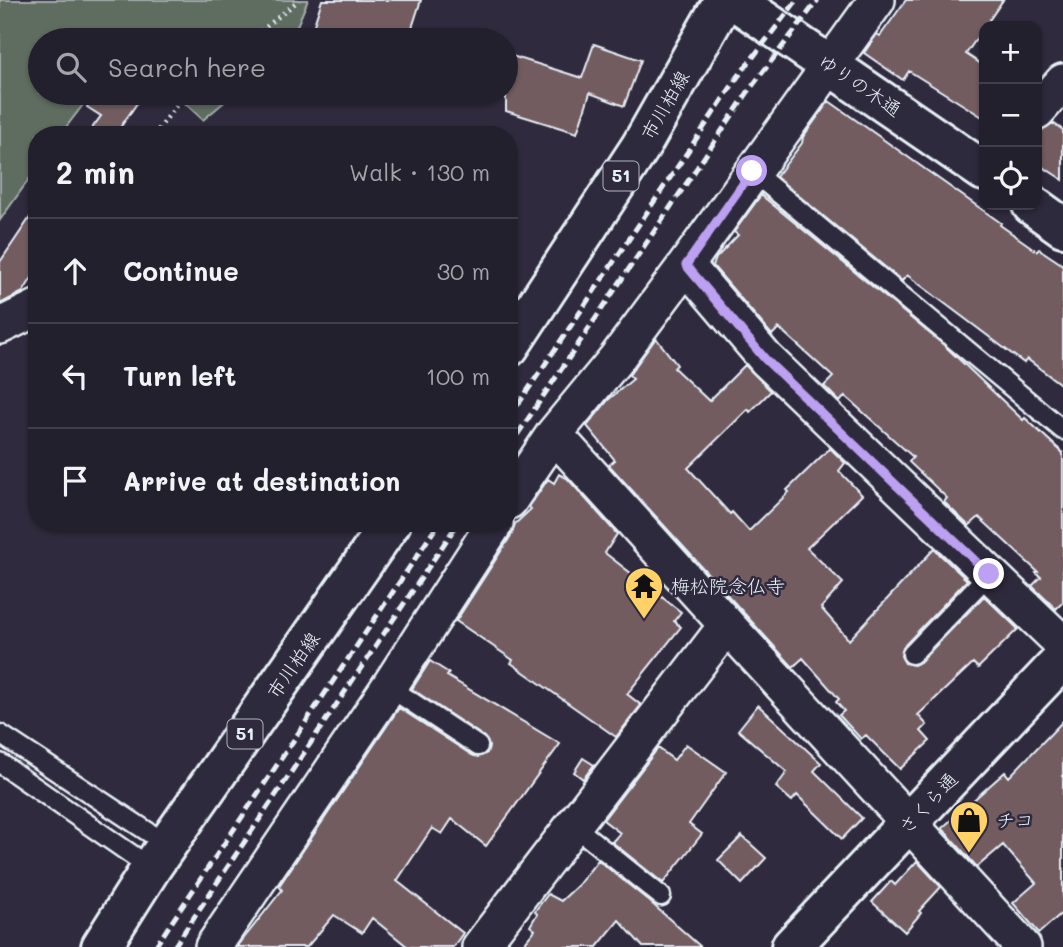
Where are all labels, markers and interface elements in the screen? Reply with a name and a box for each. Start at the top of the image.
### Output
map controls [979,21,1042,210]
button: + [979,21,1042,84]
search box [28,28,518,105]
icon: search [52,48,90,86]
street label: ゆりの木通 [814,48,907,122]
text: Search here [108,50,266,84]
street label: 市川柏線 [635,66,694,144]
button: − [979,84,1042,147]
button: locate [979,147,1042,210]
text: 2 min [56,152,135,192]
route start [736,155,767,186]
text: Walk · 130 m [349,157,490,187]
road number: 51 [604,162,638,190]
icon: ahead [56,252,94,290]
text: Continue [123,254,239,288]
text: 30 m [437,256,490,286]
icon: left [56,357,94,395]
text: Turn left [123,359,236,393]
text: 100 m [426,361,490,391]
icon: arrive [56,462,94,500]
text: Arrive at destination [123,464,400,498]
route end [973,558,1004,589]
temple icon: 梅松院念仏寺 [623,565,665,620]
place label: 梅松院念仏寺 [671,573,785,598]
street label: 市川柏線 [261,626,325,703]
road number: 51 [228,720,262,748]
street label: さくら通 [893,766,963,839]
shop icon: チコ [948,799,990,854]
place label: チコ [996,807,1034,832]

